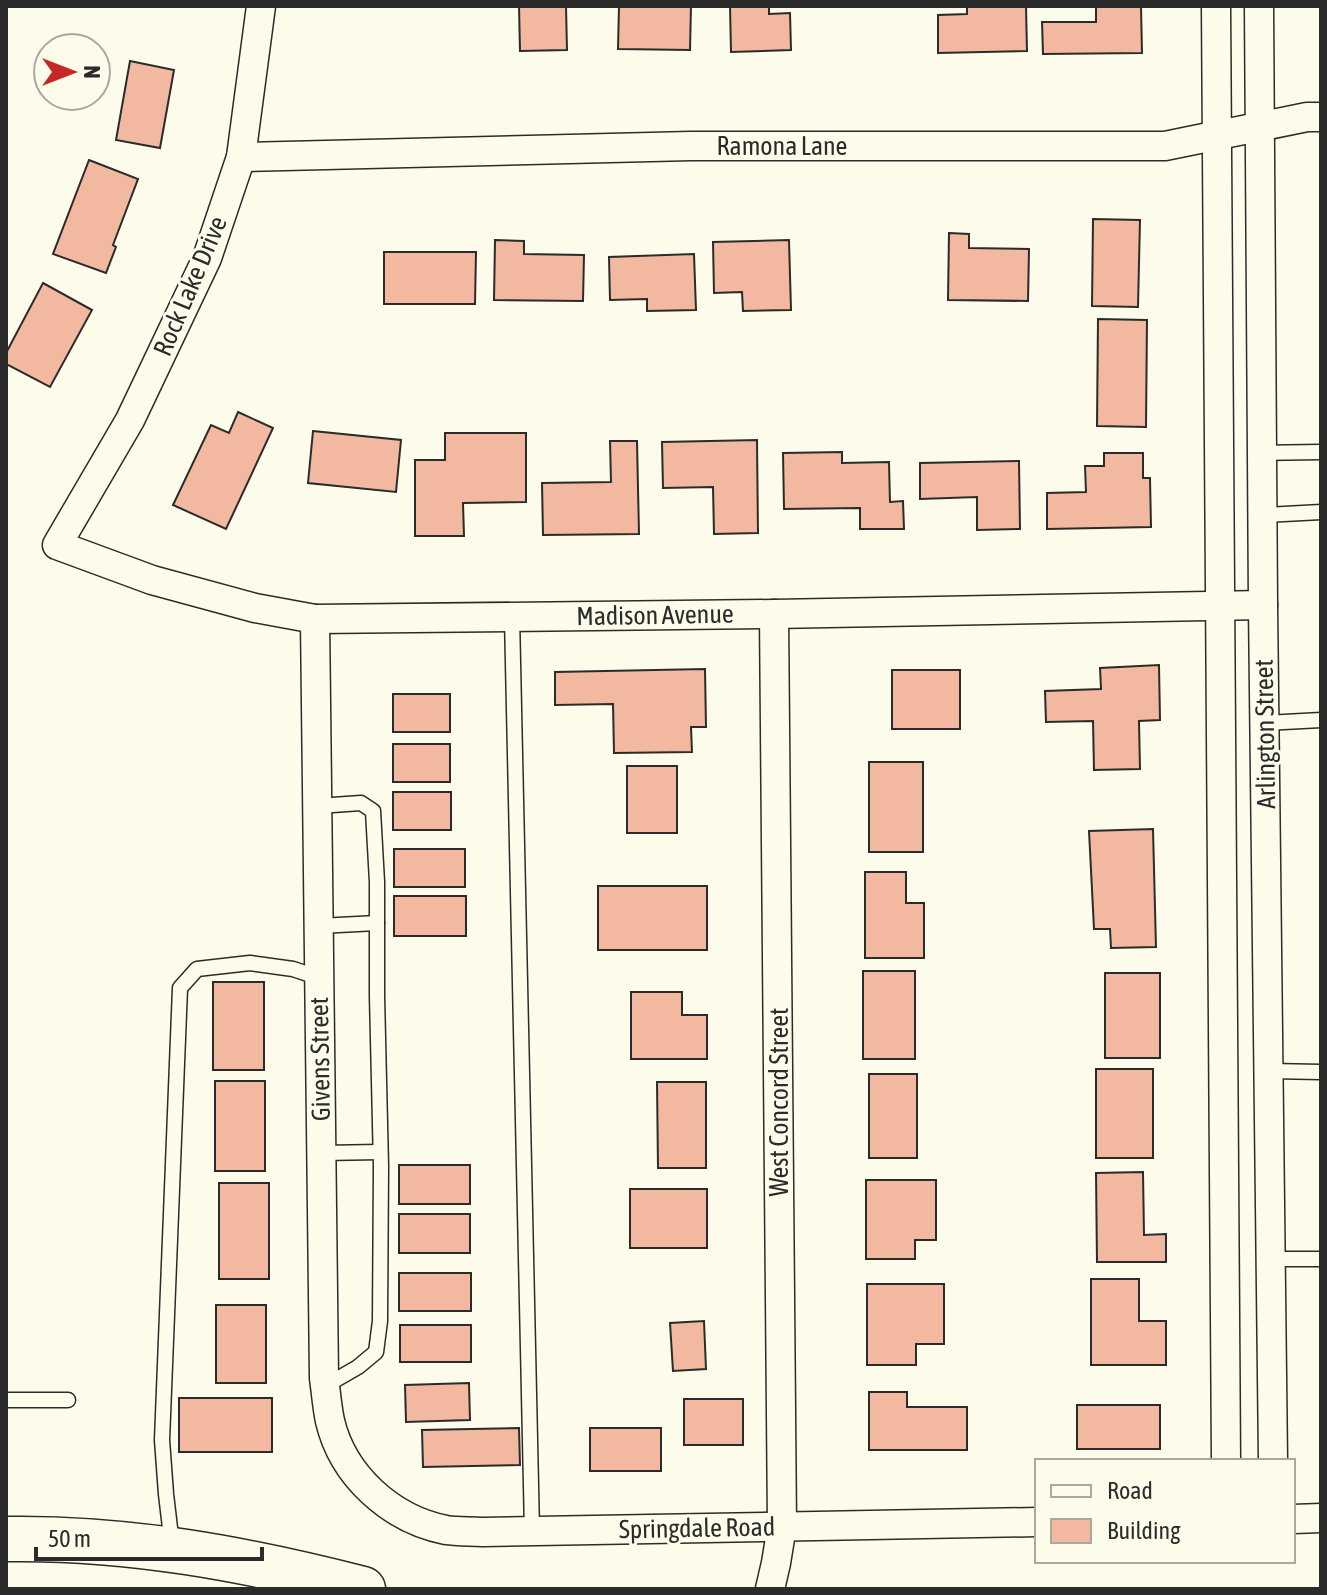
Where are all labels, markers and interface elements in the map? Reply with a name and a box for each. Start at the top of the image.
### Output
north arrow [32,32,112,112]
text: N [79,66,105,78]
street label: Ramona Lane [717,131,847,161]
street label: Rock Lake Drive [147,212,233,360]
street label: Madison Avenue [576,599,734,631]
street label: Arlington Street [1249,659,1281,809]
street label: Givens Street [304,997,336,1121]
street label: West Concord Street [764,1007,794,1197]
legend [1035,1459,1295,1563]
text: Road [1107,1477,1153,1504]
scale bar [36,1511,262,1561]
street label: Springdale Road [619,1512,775,1544]
text: Building [1107,1517,1181,1544]
text: 50 m [48,1525,91,1552]

